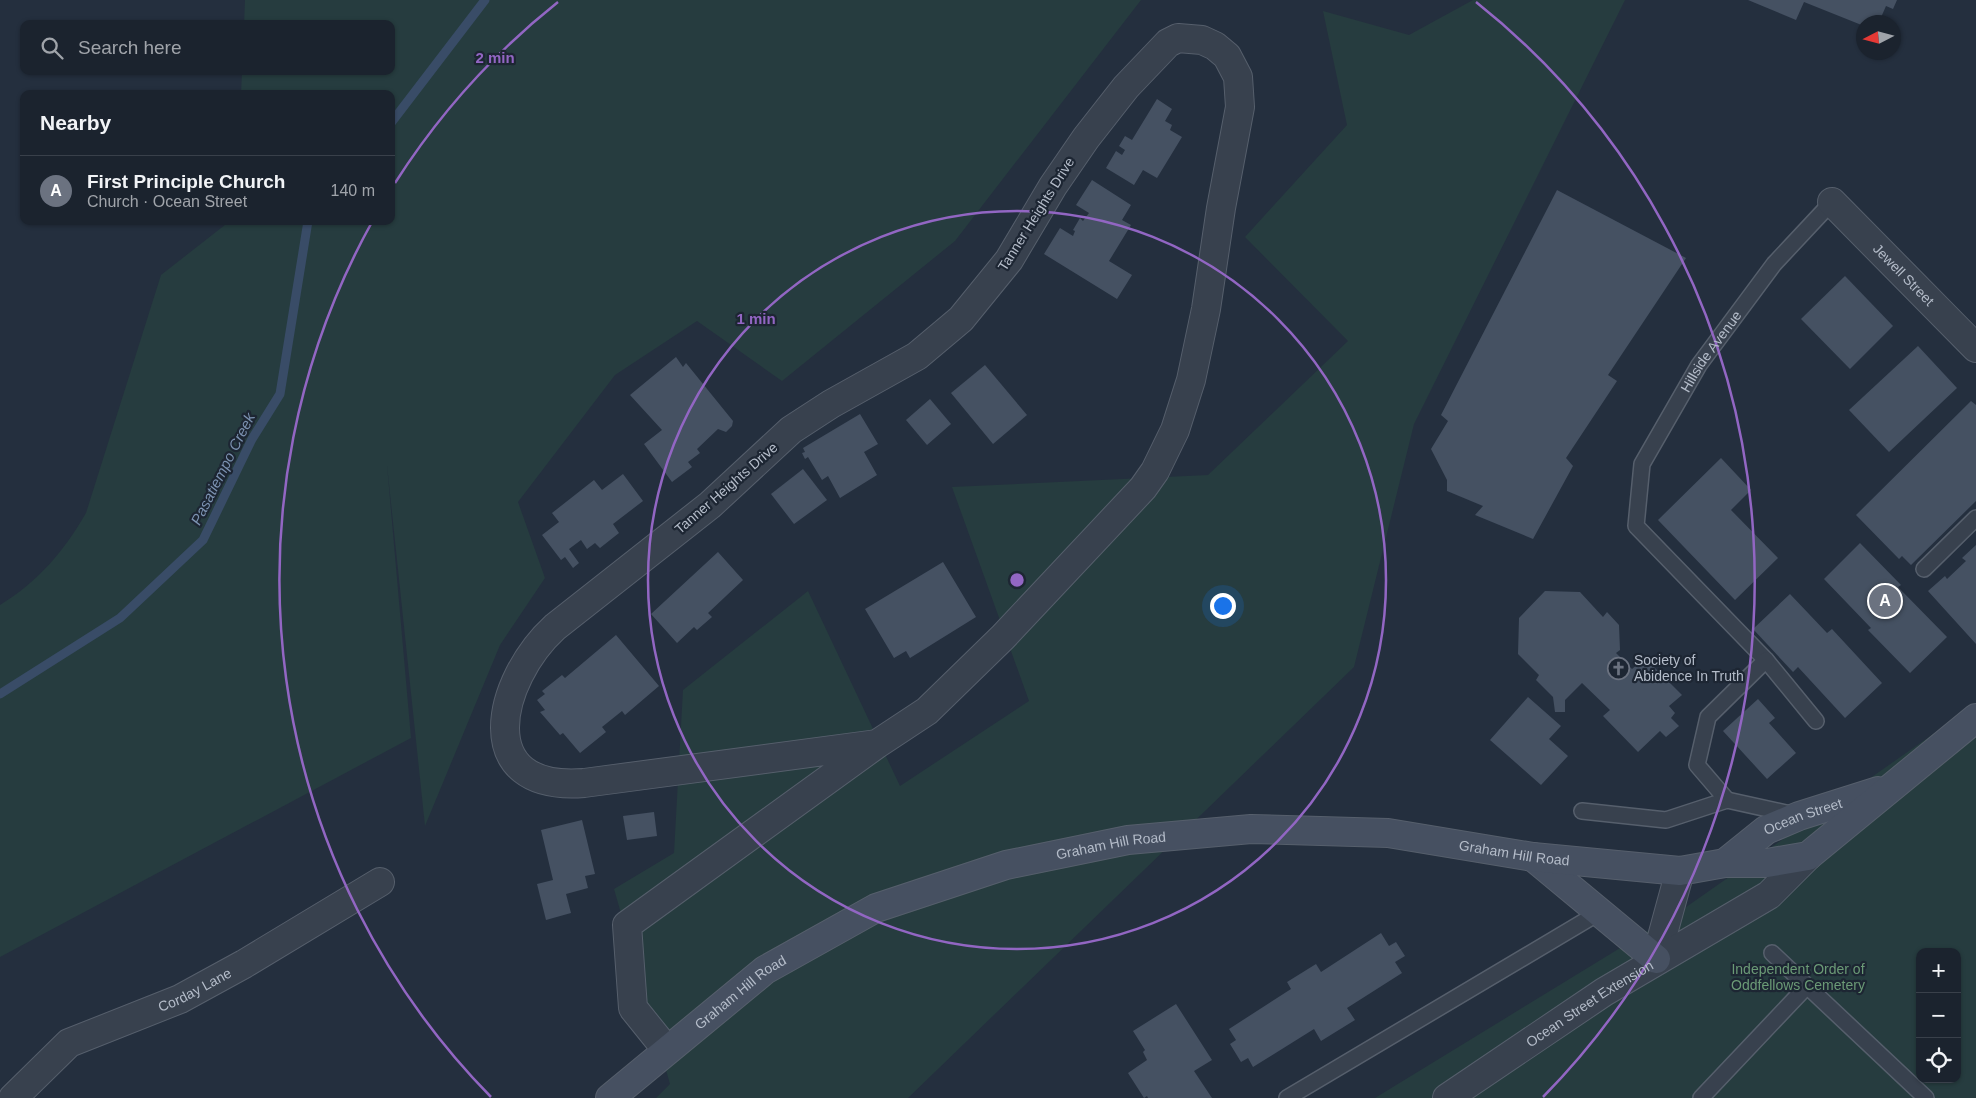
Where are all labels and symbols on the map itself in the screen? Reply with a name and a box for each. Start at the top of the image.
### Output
north arrow [1856,15,1901,60]
text: 2 min [475,49,515,66]
street label: Tanner Heights Drive [995,154,1078,274]
street label: Jewell Street [1870,240,1938,309]
street label: Hillside Avenue [1677,307,1745,395]
text: 1 min [736,310,776,327]
water label: Pasatiempo Creek [187,409,259,528]
street label: Tanner Heights Drive [671,439,781,537]
centre of rings [1008,571,1026,589]
pin: A [1869,582,1901,620]
your location [1210,593,1236,619]
place label: Society of Abidence In Truth [1634,652,1744,684]
church icon: Society of Abidence In Truth [1606,656,1630,680]
street label: Ocean Street [1761,795,1844,838]
street label: Graham Hill Road [1055,829,1167,863]
street label: Graham Hill Road [1458,837,1570,868]
street label: Graham Hill Road [691,952,789,1033]
street label: Ocean Street Extension [1523,957,1656,1050]
park label: Independent Order of Oddfellows Cemetery [1731,961,1865,993]
street label: Corday Lane [156,964,234,1015]

